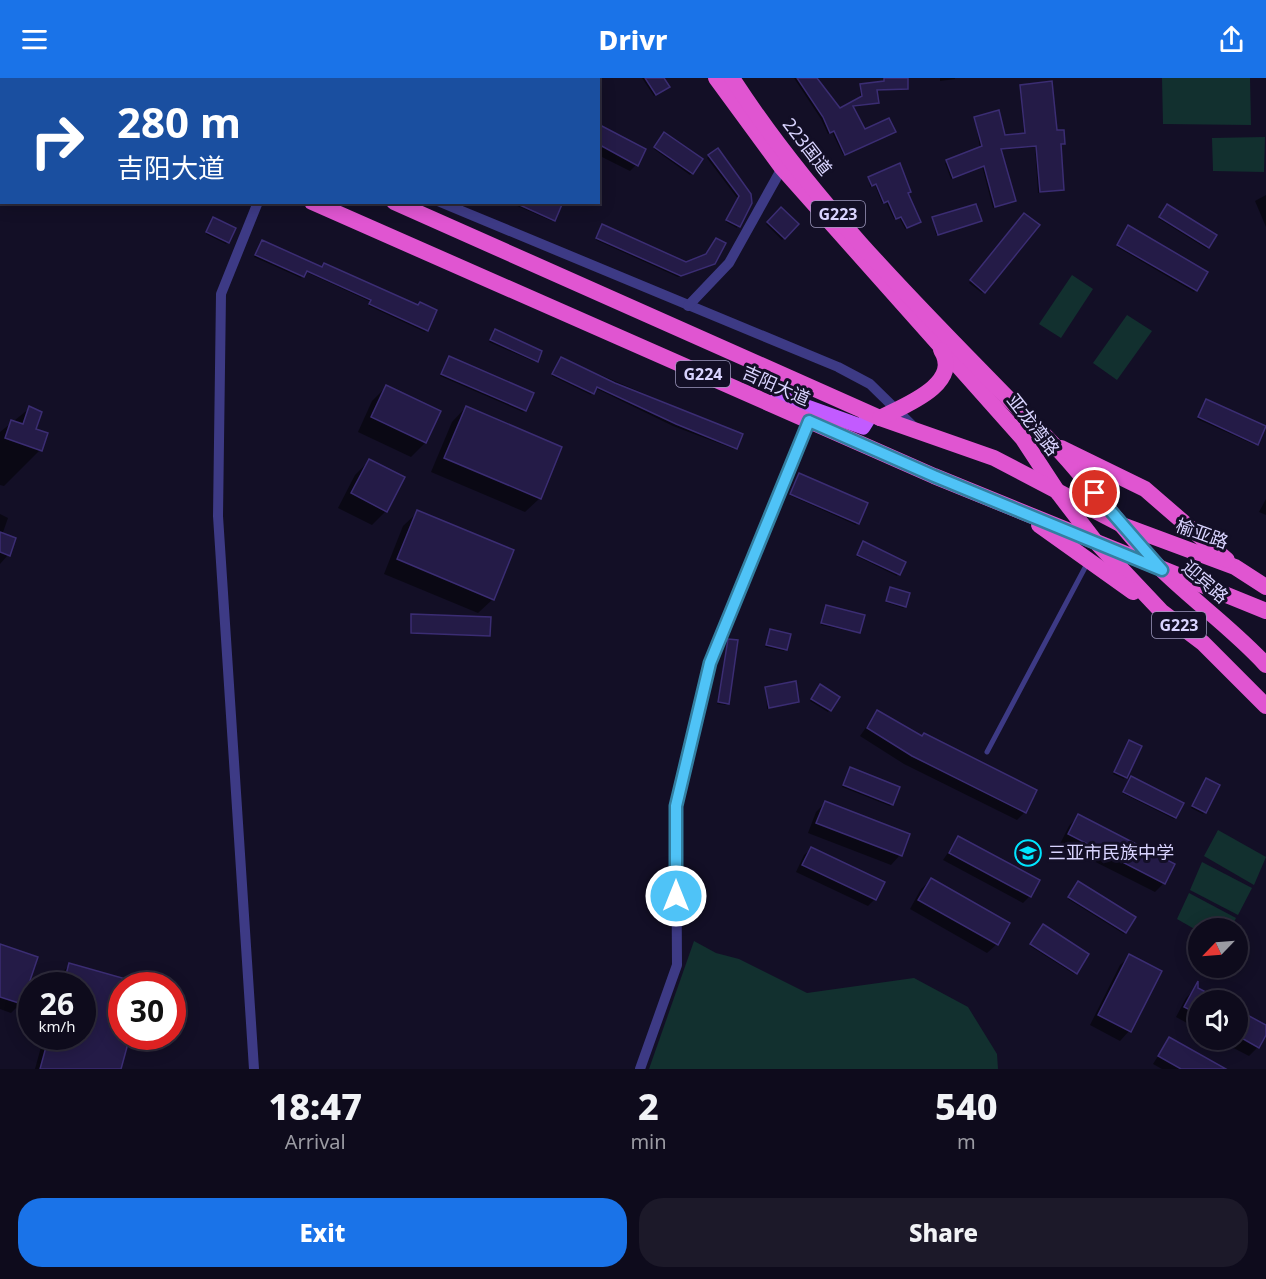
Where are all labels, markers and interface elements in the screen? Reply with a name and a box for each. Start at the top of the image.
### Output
text: Drivr [599,21,667,58]
icon: menu [18,23,51,56]
icon: share [1215,23,1248,56]
text: 280 m [117,93,241,150]
icon: right [18,102,96,180]
street label: 223国道 [778,113,838,180]
text: 吉阳大道 [117,149,225,186]
road number: G223 [811,201,865,227]
street label: 吉阳大道 [739,359,814,411]
road number: G224 [676,361,730,387]
street label: 亚龙湾路 [1002,389,1065,460]
pin [1069,467,1120,518]
icon: arrive [1078,476,1111,509]
street label: 榆亚路 [1173,513,1232,554]
street label: 迎宾路 [1177,554,1234,608]
road number: G223 [1152,612,1206,638]
school or university icon: 三亚市民族中学 [1013,838,1043,868]
place label: 三亚市民族中学 [1048,840,1174,864]
position arrow [644,864,708,928]
north arrow [1188,918,1248,978]
map controls [1188,918,1248,1050]
speed limit sign: 30 [108,972,186,1050]
text: 26 [40,983,74,1024]
button: sound [1188,990,1248,1050]
text: km/h [39,1016,75,1036]
text: 18:47 [268,1082,362,1131]
text: 2 [638,1082,659,1131]
text: 540 [935,1082,998,1131]
text: Arrival [285,1128,346,1155]
text: min [630,1128,667,1155]
text: m [957,1128,976,1155]
button: Exit [18,1198,627,1267]
button: Share [639,1198,1248,1267]

